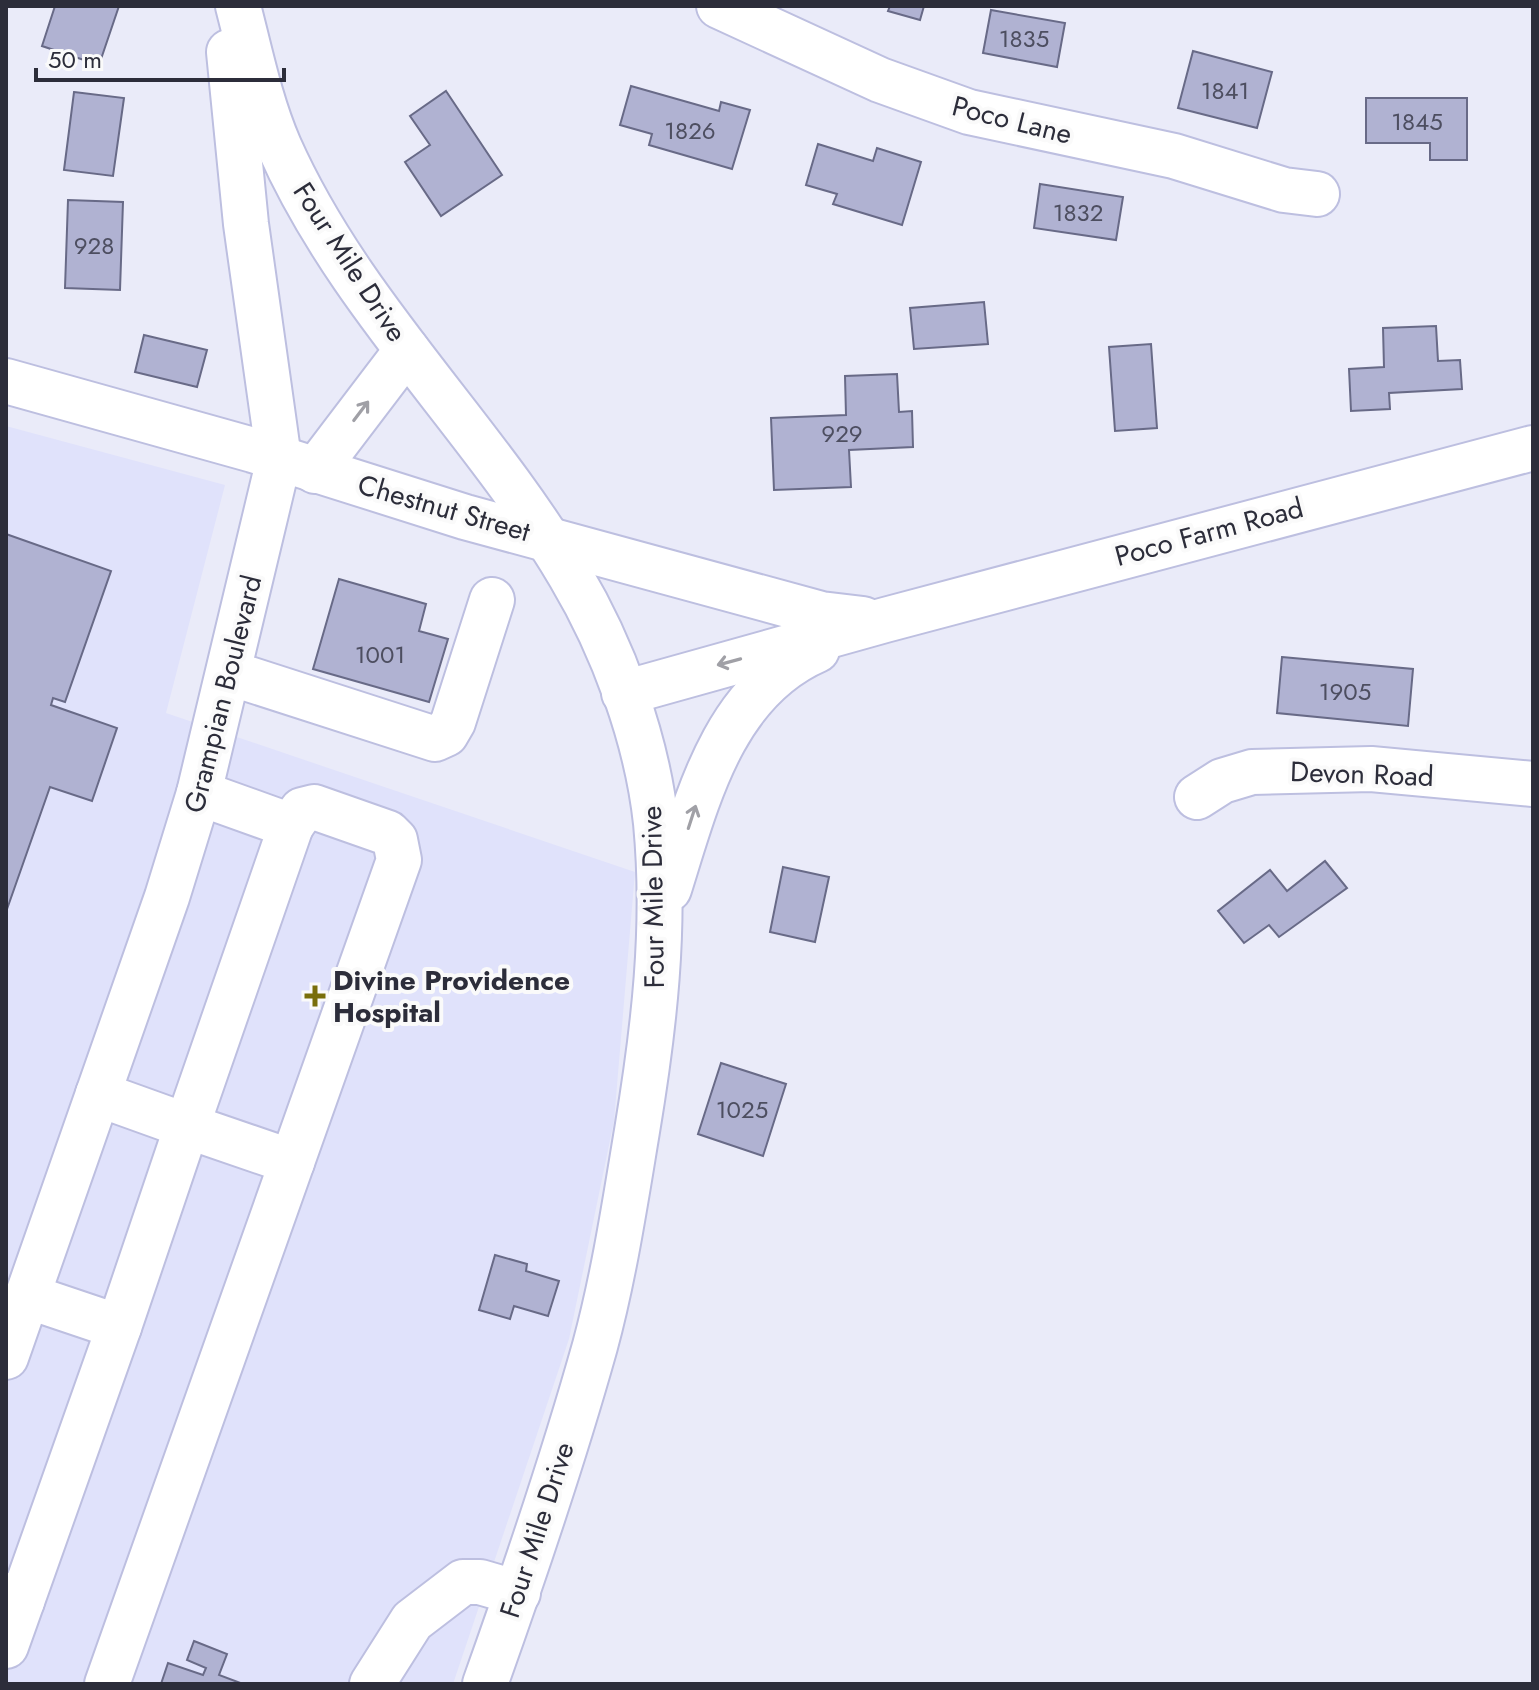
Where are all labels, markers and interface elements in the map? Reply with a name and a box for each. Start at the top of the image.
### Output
house number: 1835 [999,21,1049,56]
scale bar [36,32,284,82]
text: 50 m [48,42,102,77]
house number: 1841 [1201,73,1249,108]
street label: Poco Lane [948,85,1076,155]
house number: 1845 [1391,104,1443,139]
house number: 1826 [664,113,716,148]
street label: Four Mile Drive [283,174,417,350]
house number: 1832 [1053,195,1103,230]
house number: 928 [74,228,114,263]
one-way arrow [352,400,369,422]
house number: 929 [821,416,863,451]
street label: Chestnut Street [353,464,535,552]
street label: Poco Farm Road [1110,487,1308,577]
street label: Grampian Boulevard [174,571,272,817]
house number: 1001 [355,637,405,672]
one-way arrow [716,656,742,671]
house number: 1905 [1319,674,1371,709]
street label: Devon Road [1289,751,1435,797]
street label: Four Mile Drive [631,805,675,989]
one-way arrow [685,805,700,830]
place label: Divine Providence Hospital [333,960,570,1033]
marker: Divine Providence Hospital [304,985,326,1007]
house number: 1025 [716,1092,768,1127]
street label: Four Mile Drive [489,1437,585,1623]

